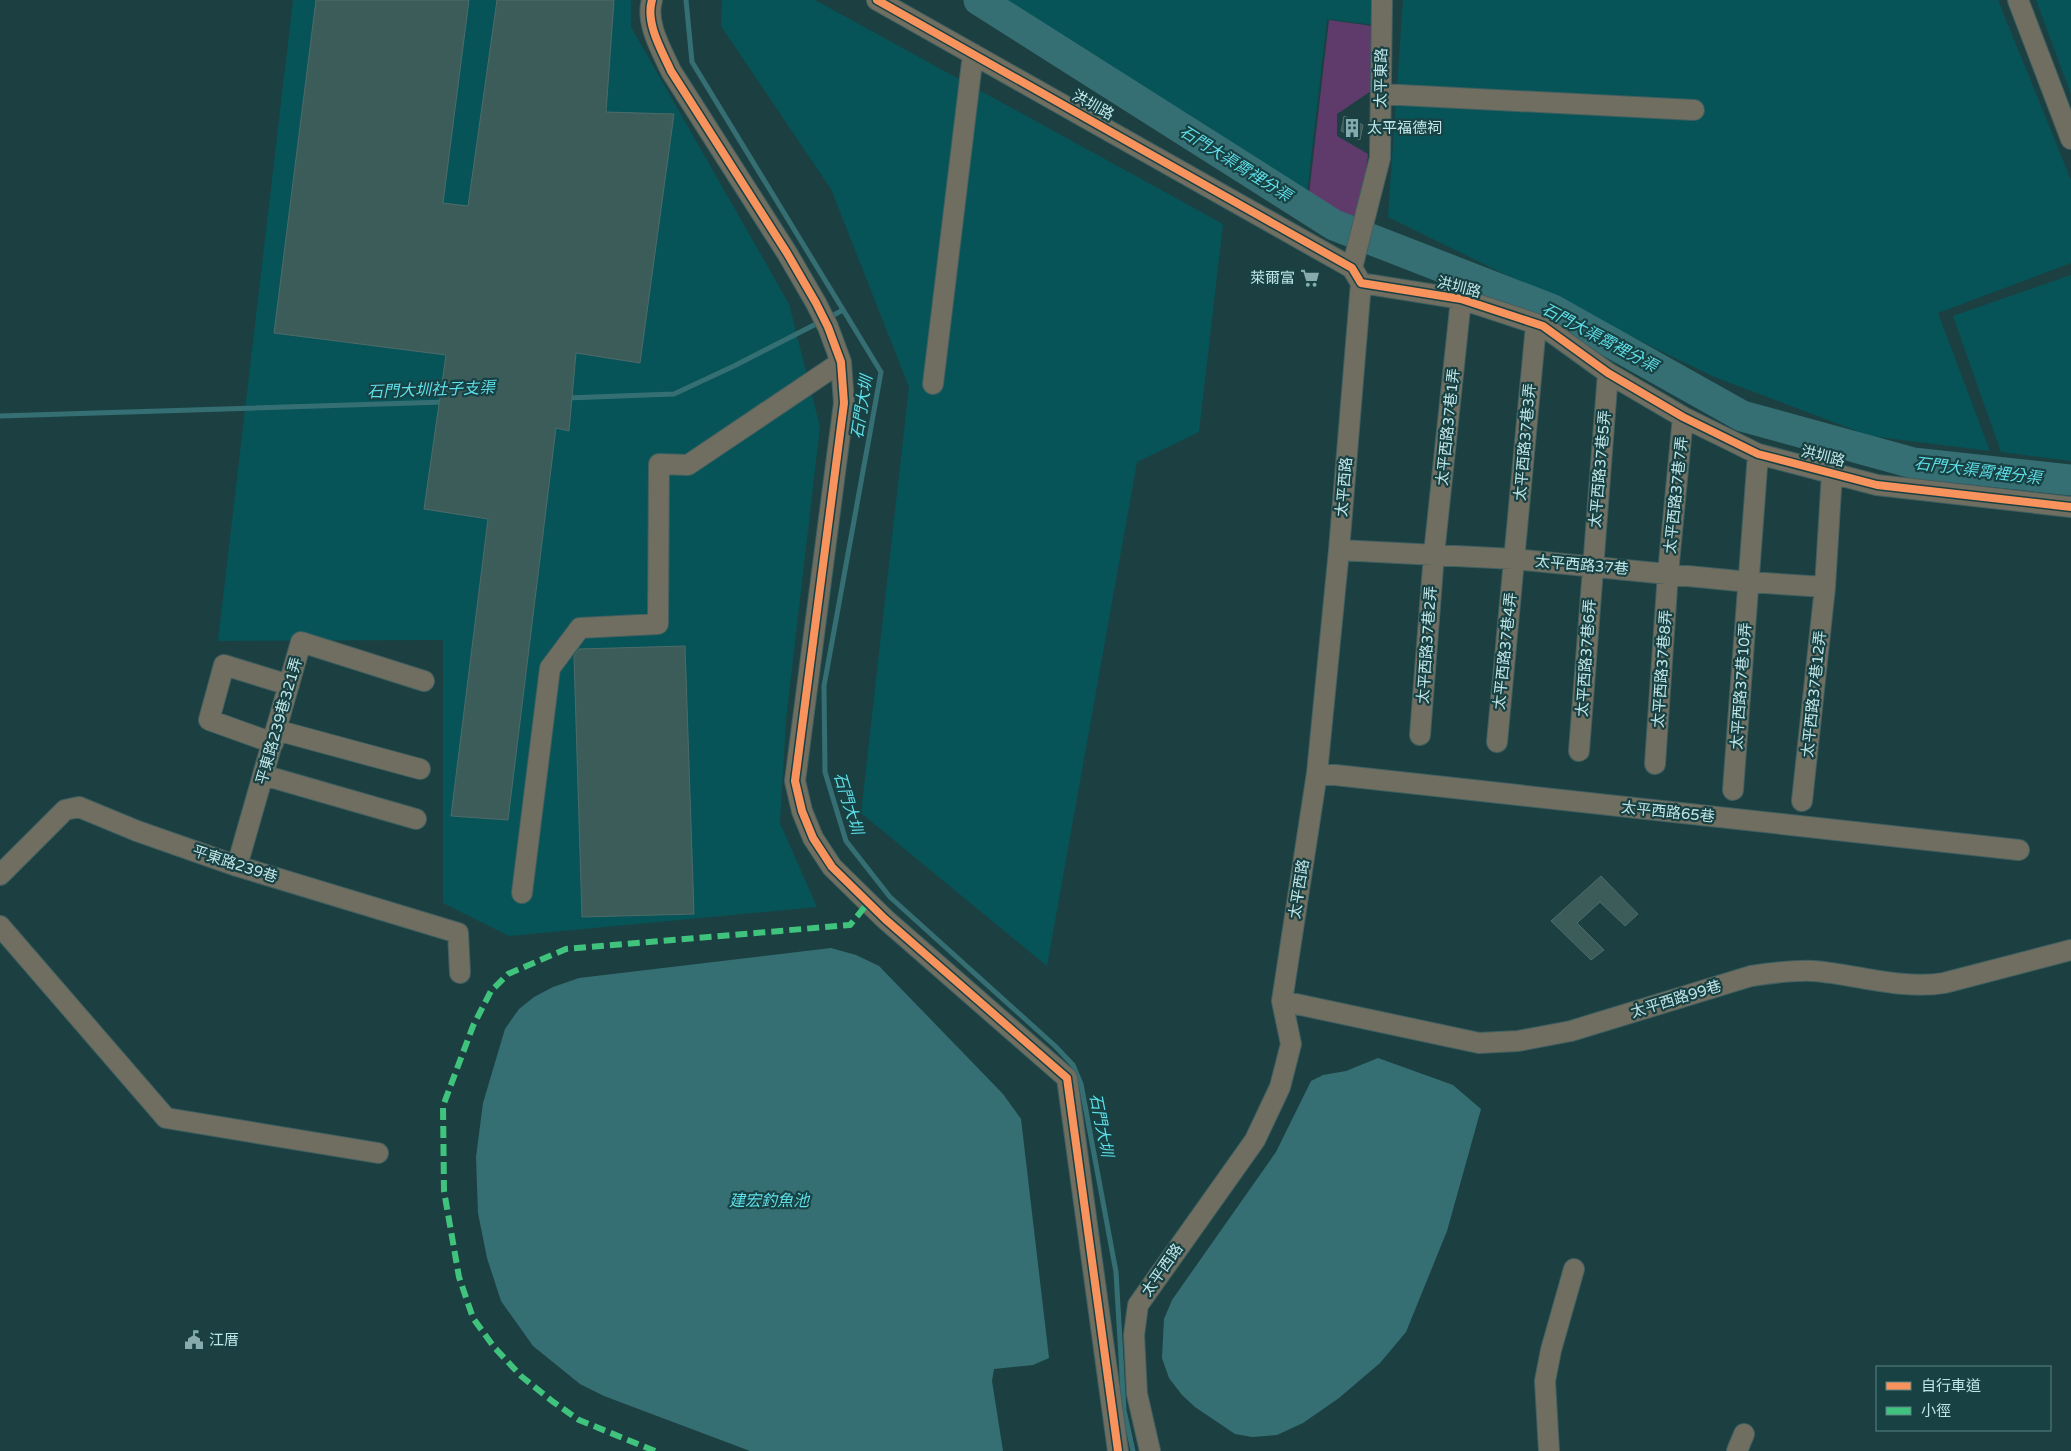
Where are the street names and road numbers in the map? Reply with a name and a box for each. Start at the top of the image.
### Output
street label: 太平東路 [1371,48,1391,108]
street label: 洪圳路 [1069,86,1117,124]
street label: 洪圳路 [1435,273,1483,301]
street label: 太平西路37巷1弄 [1433,367,1463,487]
street label: 太平西路37巷3弄 [1511,382,1539,502]
street label: 太平西路37巷5弄 [1586,409,1614,529]
street label: 太平西路37巷7弄 [1661,435,1691,555]
street label: 洪圳路 [1799,442,1847,470]
street label: 太平西路 [1332,456,1356,518]
street label: 太平西路37巷 [1534,552,1630,578]
street label: 太平西路37巷2弄 [1414,585,1440,705]
street label: 太平西路37巷4弄 [1490,591,1520,711]
street label: 太平西路37巷6弄 [1573,598,1599,718]
street label: 太平西路37巷8弄 [1649,609,1675,729]
street label: 太平西路37巷10弄 [1728,622,1754,750]
street label: 太平西路37巷12弄 [1798,630,1830,758]
street label: 平東路239巷321弄 [252,655,306,787]
street label: 太平西路65巷 [1620,798,1716,826]
street label: 平東路239巷 [190,842,280,886]
street label: 太平西路 [1285,858,1313,920]
street label: 太平西路99巷 [1628,977,1724,1021]
street label: 太平西路 [1137,1240,1187,1300]

